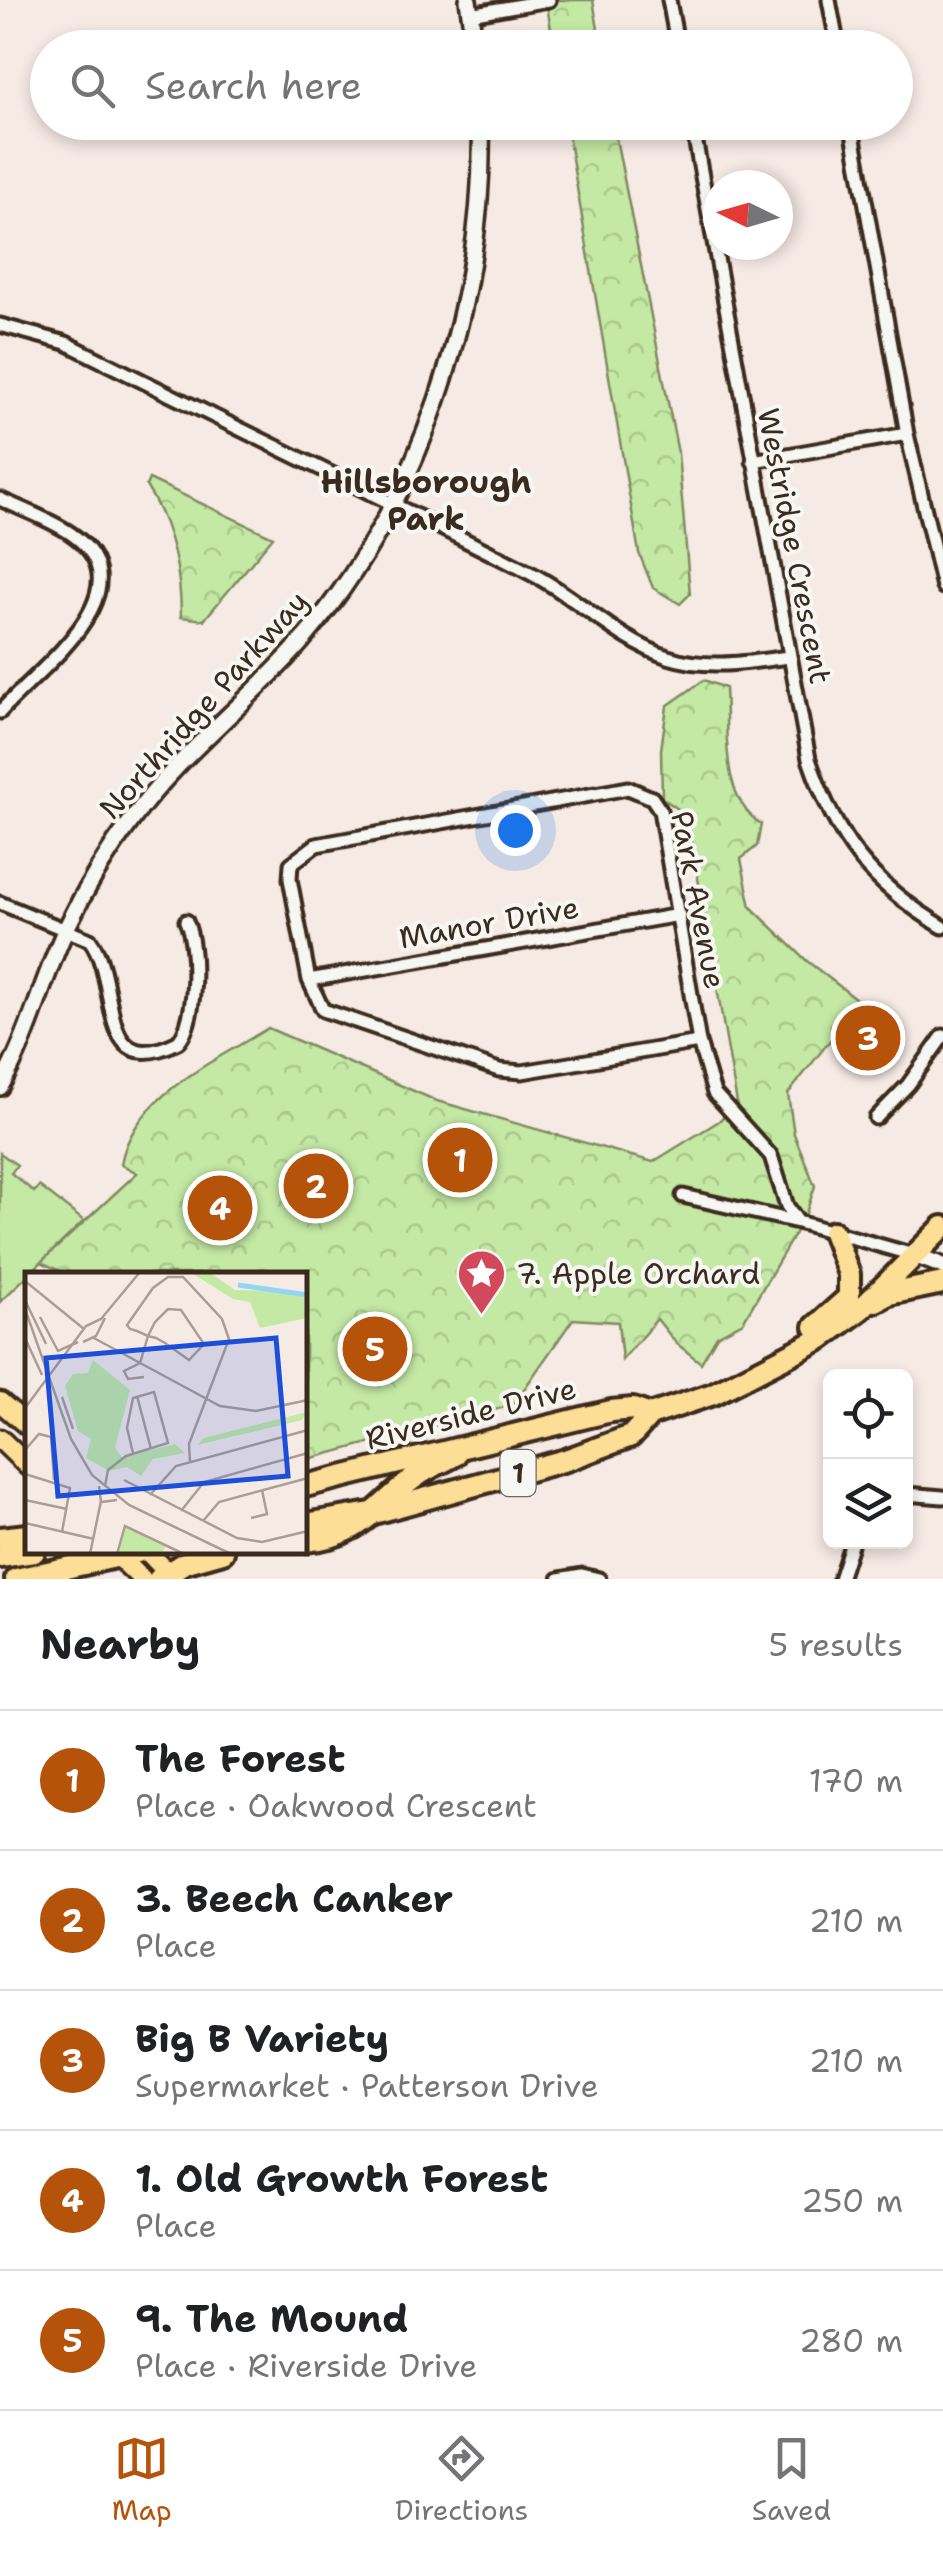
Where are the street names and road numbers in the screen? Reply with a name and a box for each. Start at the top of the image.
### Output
street label: Westridge Crescent [748,405,841,687]
street label: Northridge Parkway [90,581,317,828]
street label: Park Avenue [661,807,736,992]
street label: Manor Drive [396,887,582,958]
street label: Riverside Drive [361,1368,580,1459]
road number: 1 [500,1450,536,1496]

